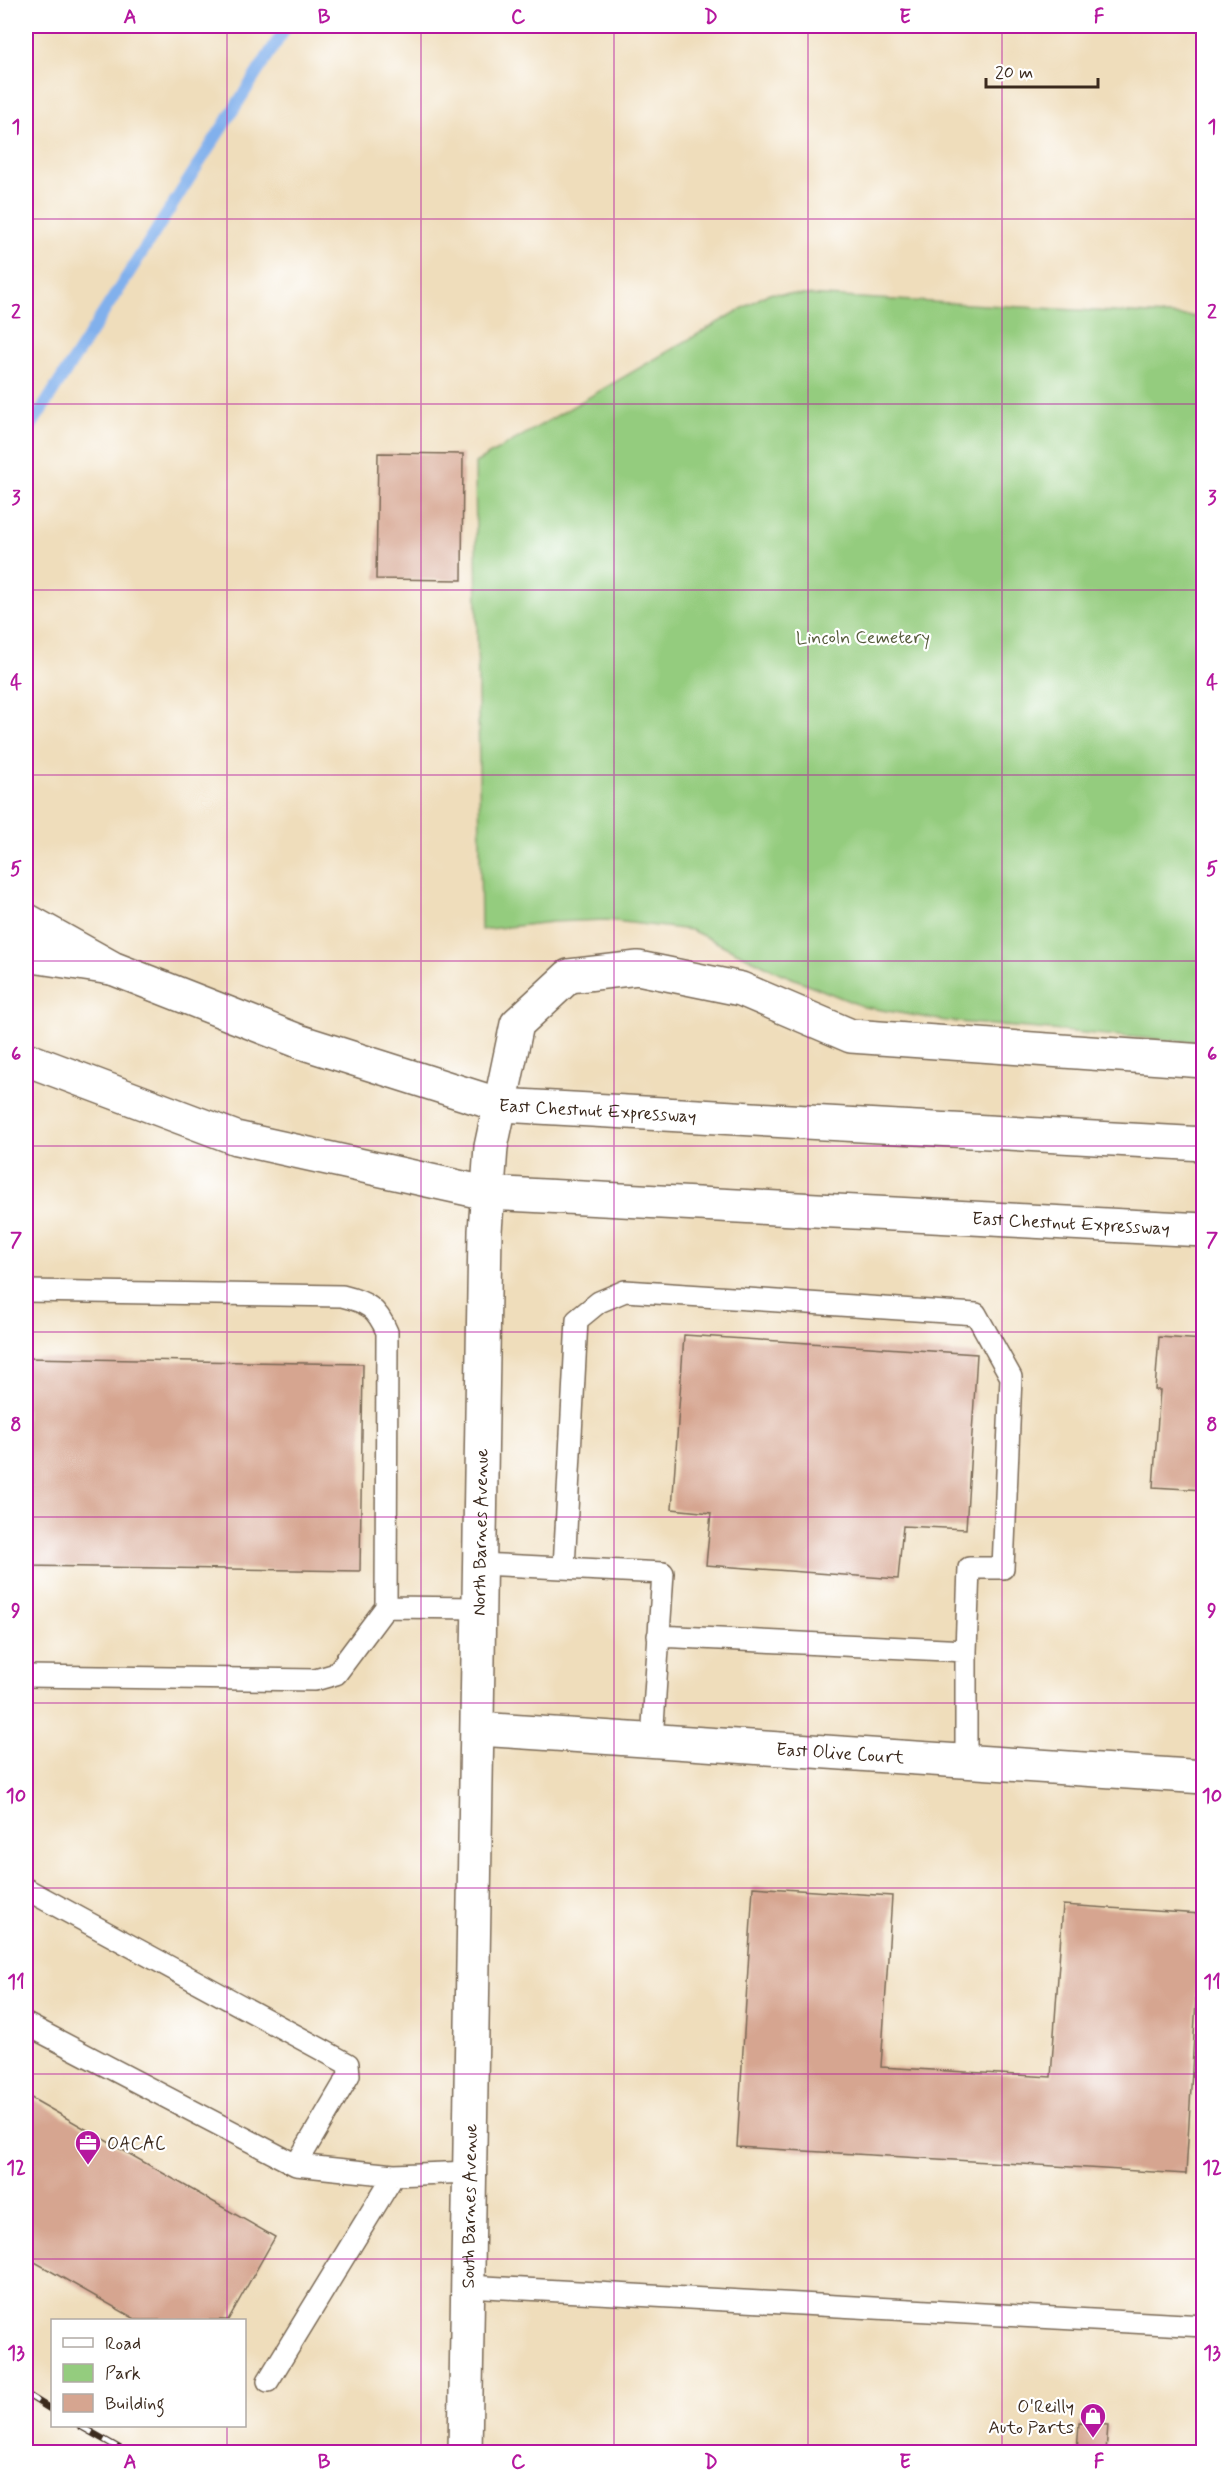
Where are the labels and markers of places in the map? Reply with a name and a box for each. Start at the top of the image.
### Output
office icon: OACAC [73,2128,103,2166]
place label: OACAC [107,2132,166,2156]
place label: O'Reilly Auto Parts [988,2395,1074,2440]
shop icon: O'Reilly Auto Parts [1078,2401,1108,2439]

